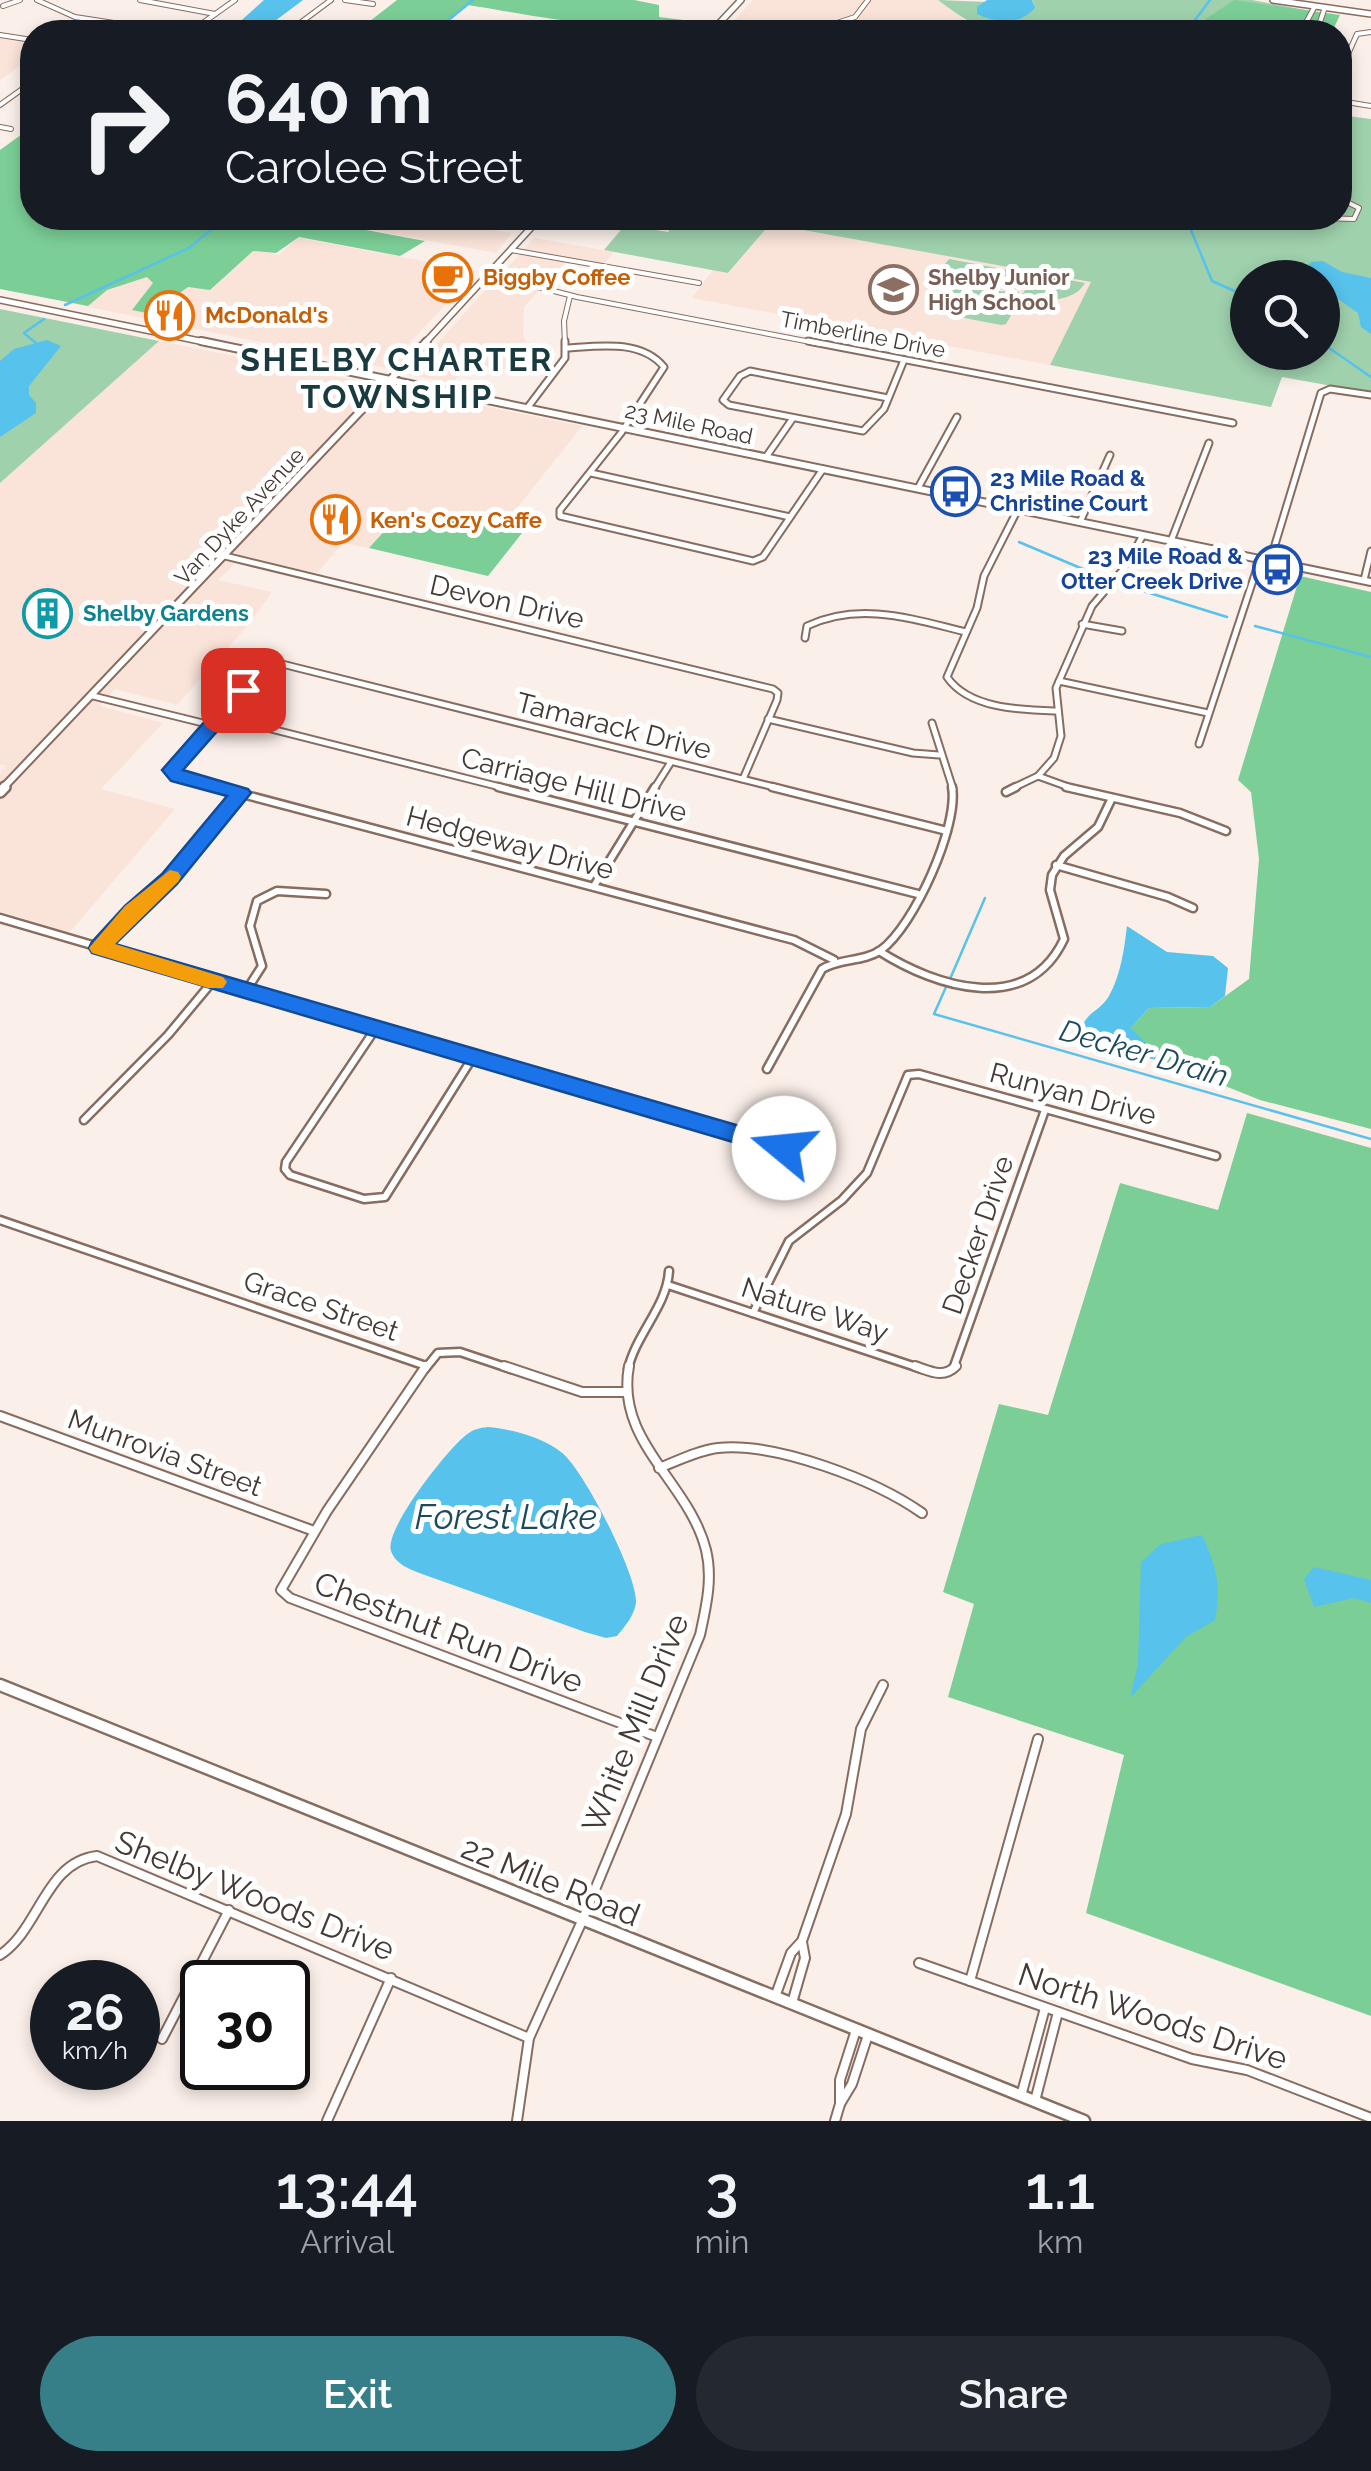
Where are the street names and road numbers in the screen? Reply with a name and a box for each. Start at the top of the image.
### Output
street label: Timberline Drive [778,305,948,363]
street label: 23 Mile Road [623,397,755,449]
street label: Van Dyke Avenue [169,442,309,590]
street label: Devon Drive [427,568,587,636]
street label: Tamarack Drive [513,686,715,766]
street label: Carriage Hill Drive [458,741,690,829]
street label: Hedgeway Drive [403,799,617,887]
street label: Runyan Drive [986,1056,1160,1132]
street label: Decker Drive [935,1151,1021,1319]
street label: Grace Street [239,1264,403,1348]
street label: Nature Way [737,1271,893,1349]
street label: Munrovia Street [63,1403,267,1504]
street label: Chestnut Run Drive [309,1564,589,1700]
street label: White Mill Drive [574,1608,696,1838]
street label: Shelby Woods Drive [110,1822,400,1968]
street label: 22 Mile Road [456,1828,646,1934]
street label: North Woods Drive [1014,1955,1292,2077]

